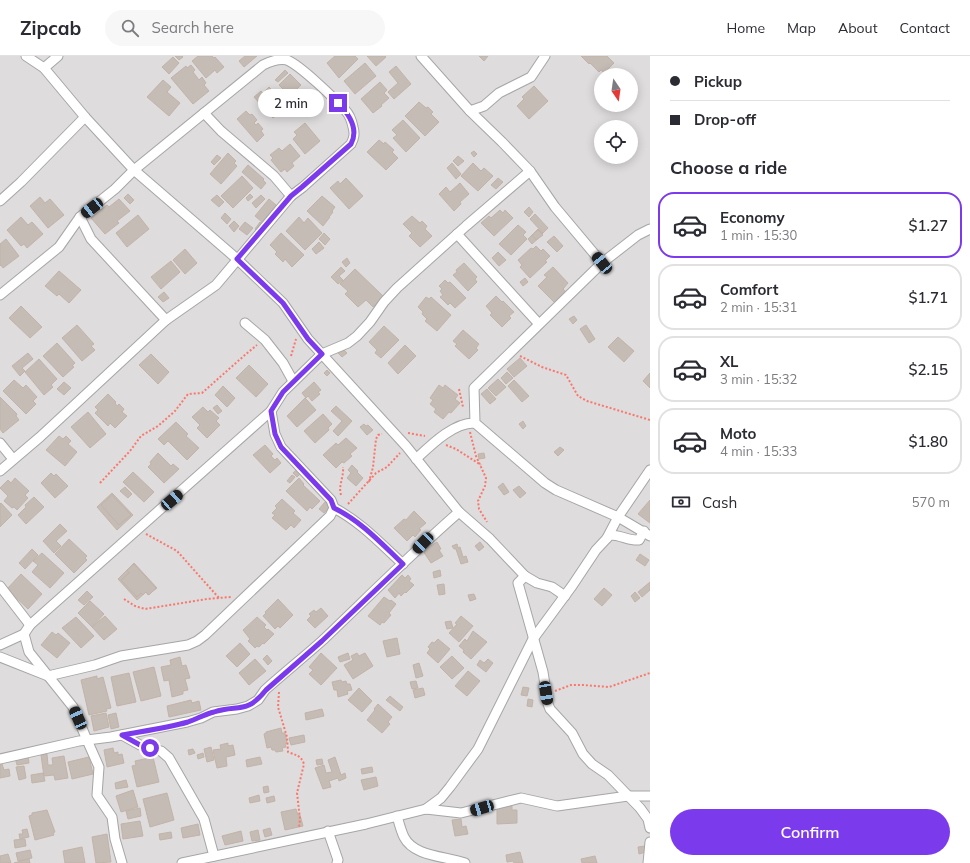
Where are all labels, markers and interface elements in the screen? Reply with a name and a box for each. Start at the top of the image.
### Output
search box [105,10,385,46]
text: Zipcab [20,16,81,40]
icon: search [119,17,141,39]
text: Search here [151,18,234,37]
text: Home [726,19,765,37]
text: Map [787,19,816,37]
text: About [838,19,878,37]
text: Contact [900,19,950,37]
north arrow [594,68,638,112]
map controls [594,68,638,164]
text: Pickup [694,72,742,91]
callout: 2 min [258,89,324,117]
route end [329,94,347,112]
text: 2 min [274,95,308,111]
text: Drop-off [694,110,756,129]
button: locate [594,120,638,164]
text: Choose a ride [670,156,787,179]
car [79,196,105,220]
icon: car [672,207,708,243]
text: Economy [720,208,785,227]
text: $1.27 [908,216,948,235]
text: 1 min · 15:30 [720,227,797,243]
car [590,250,614,276]
icon: car [672,279,708,315]
text: Comfort [720,280,778,299]
text: $1.71 [908,288,948,307]
text: 2 min · 15:31 [720,299,797,315]
icon: car [672,351,708,387]
text: XL [720,352,738,371]
text: $2.15 [908,360,948,379]
text: 3 min · 15:32 [720,371,797,387]
icon: car [672,423,708,459]
text: Moto [720,424,756,443]
text: $1.80 [908,432,948,451]
text: 4 min · 15:33 [720,443,797,459]
car [159,488,185,512]
icon: cash [670,491,692,513]
text: Cash [702,493,737,512]
text: 570 m [912,494,950,510]
car [410,530,436,556]
car [538,680,554,706]
car [68,705,88,731]
route start [141,739,159,757]
car [469,799,495,817]
button: Confirm [670,809,950,855]

